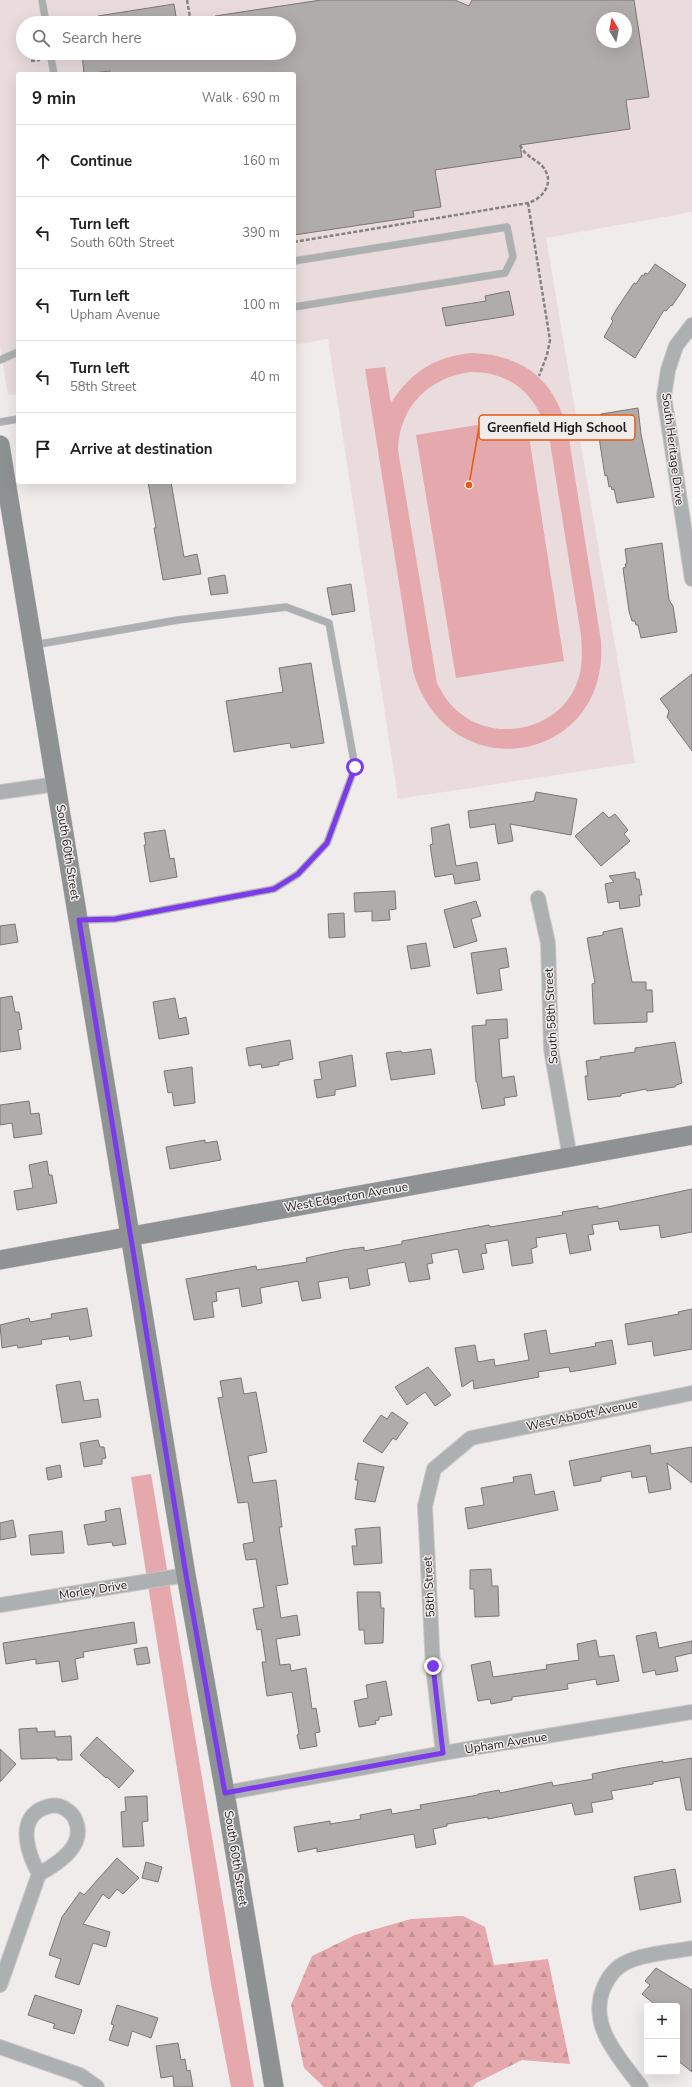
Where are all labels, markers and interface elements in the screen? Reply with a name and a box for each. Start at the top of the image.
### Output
north arrow [596,12,632,48]
search box [16,16,296,60]
icon: search [30,27,52,49]
text: Search here [62,28,142,48]
text: 9 min [32,87,76,110]
text: Walk · 690 m [202,89,280,107]
icon: ahead [32,150,54,172]
text: Continue [70,151,132,171]
text: 160 m [242,152,280,170]
text: Turn left [70,214,129,234]
icon: left [32,222,54,244]
text: 390 m [242,224,280,242]
text: South 60th Street [70,234,174,252]
text: Turn left [70,286,129,306]
icon: left [32,294,54,316]
text: 100 m [242,296,280,314]
text: Upham Avenue [70,306,160,324]
text: Turn left [70,358,129,378]
icon: left [32,366,54,388]
text: 40 m [250,368,280,386]
text: 58th Street [70,378,136,396]
street label: South Heritage Drive [658,392,688,506]
callout: Greenfield High School [479,415,635,440]
text: Greenfield High School [487,419,628,437]
icon: arrive [32,438,54,460]
text: Arrive at destination [70,439,213,459]
route start [346,758,364,776]
street label: South 60th Street [53,803,84,902]
street label: South 58th Street [540,967,562,1064]
street label: West Edgerton Avenue [283,1178,409,1216]
street label: West Abbott Avenue [525,1395,639,1435]
street label: 58th Street [419,1555,439,1618]
street label: Morley Drive [58,1577,128,1603]
route end [424,1657,442,1675]
street label: Upham Avenue [464,1729,548,1757]
street label: South 60th Street [221,1809,252,1908]
map controls [644,2003,680,2075]
button: + [644,2003,680,2039]
button: − [644,2039,680,2075]

